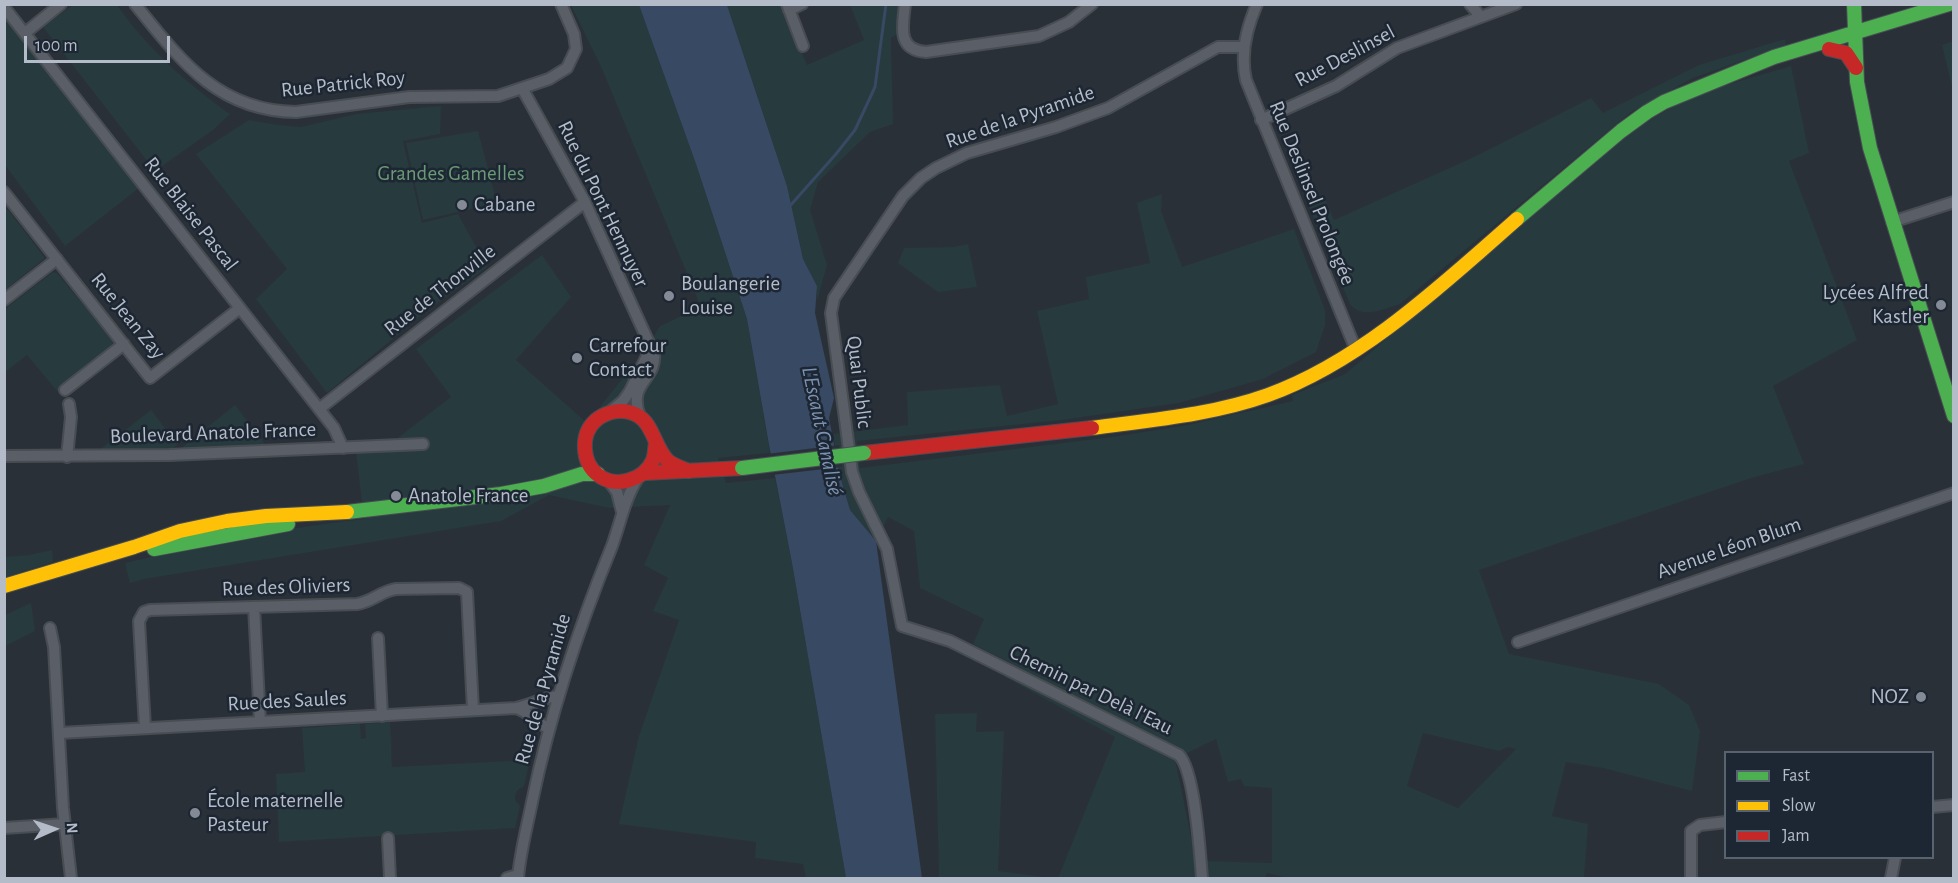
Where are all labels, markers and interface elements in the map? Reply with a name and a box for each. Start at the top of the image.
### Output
street label: Rue Deslinsel [1291,19,1399,93]
scale bar [27,24,172,62]
text: 100 m [35,37,78,55]
street label: Rue Patrick Roy [280,65,406,103]
street label: Rue de la Pyramide [942,80,1098,154]
street label: Rue Deslinsel Prolongée [1263,97,1361,289]
street label: Rue du Pont Hennuyer [552,117,654,291]
street label: Rue Blaise Pascal [139,152,243,276]
park label: Grandes Gamelles [377,161,525,187]
place label: Cabane [474,192,535,218]
marker: Cabane [455,198,469,212]
street label: Rue de Thonville [379,239,501,341]
street label: Rue Jean Zay [85,268,171,364]
place label: Boulangerie Louise [681,271,780,321]
place label: Lycées Alfred Kastler [1822,280,1929,330]
marker: Boulangerie Louise [662,289,676,303]
marker: Lycées Alfred Kastler [1934,298,1948,312]
place label: Carrefour Contact [589,333,666,383]
street label: Quai Public [841,334,877,430]
marker: Carrefour Contact [570,351,584,365]
water label: L'Escaut Canalisé [795,364,849,498]
street label: Boulevard Anatole France [109,417,317,449]
place label: Anatole France [408,483,529,509]
marker: Anatole France [389,489,403,503]
street label: Avenue Léon Blum [1654,512,1804,584]
street label: Rue des Oliviers [221,572,351,602]
street label: Rue de la Pyramide [509,611,577,767]
street label: Chemin par Delà l'Eau [1005,640,1177,740]
place label: NOZ [1871,684,1909,710]
street label: Rue des Saules [227,685,347,717]
marker: NOZ [1914,690,1928,704]
legend [1724,751,1934,859]
text: Fast [1782,767,1810,785]
place label: École maternelle Pasteur [207,788,343,838]
text: Slow [1782,797,1815,815]
north arrow [24,799,84,859]
marker: École maternelle Pasteur [188,806,202,820]
text: N [64,822,80,834]
text: Jam [1782,827,1810,845]

